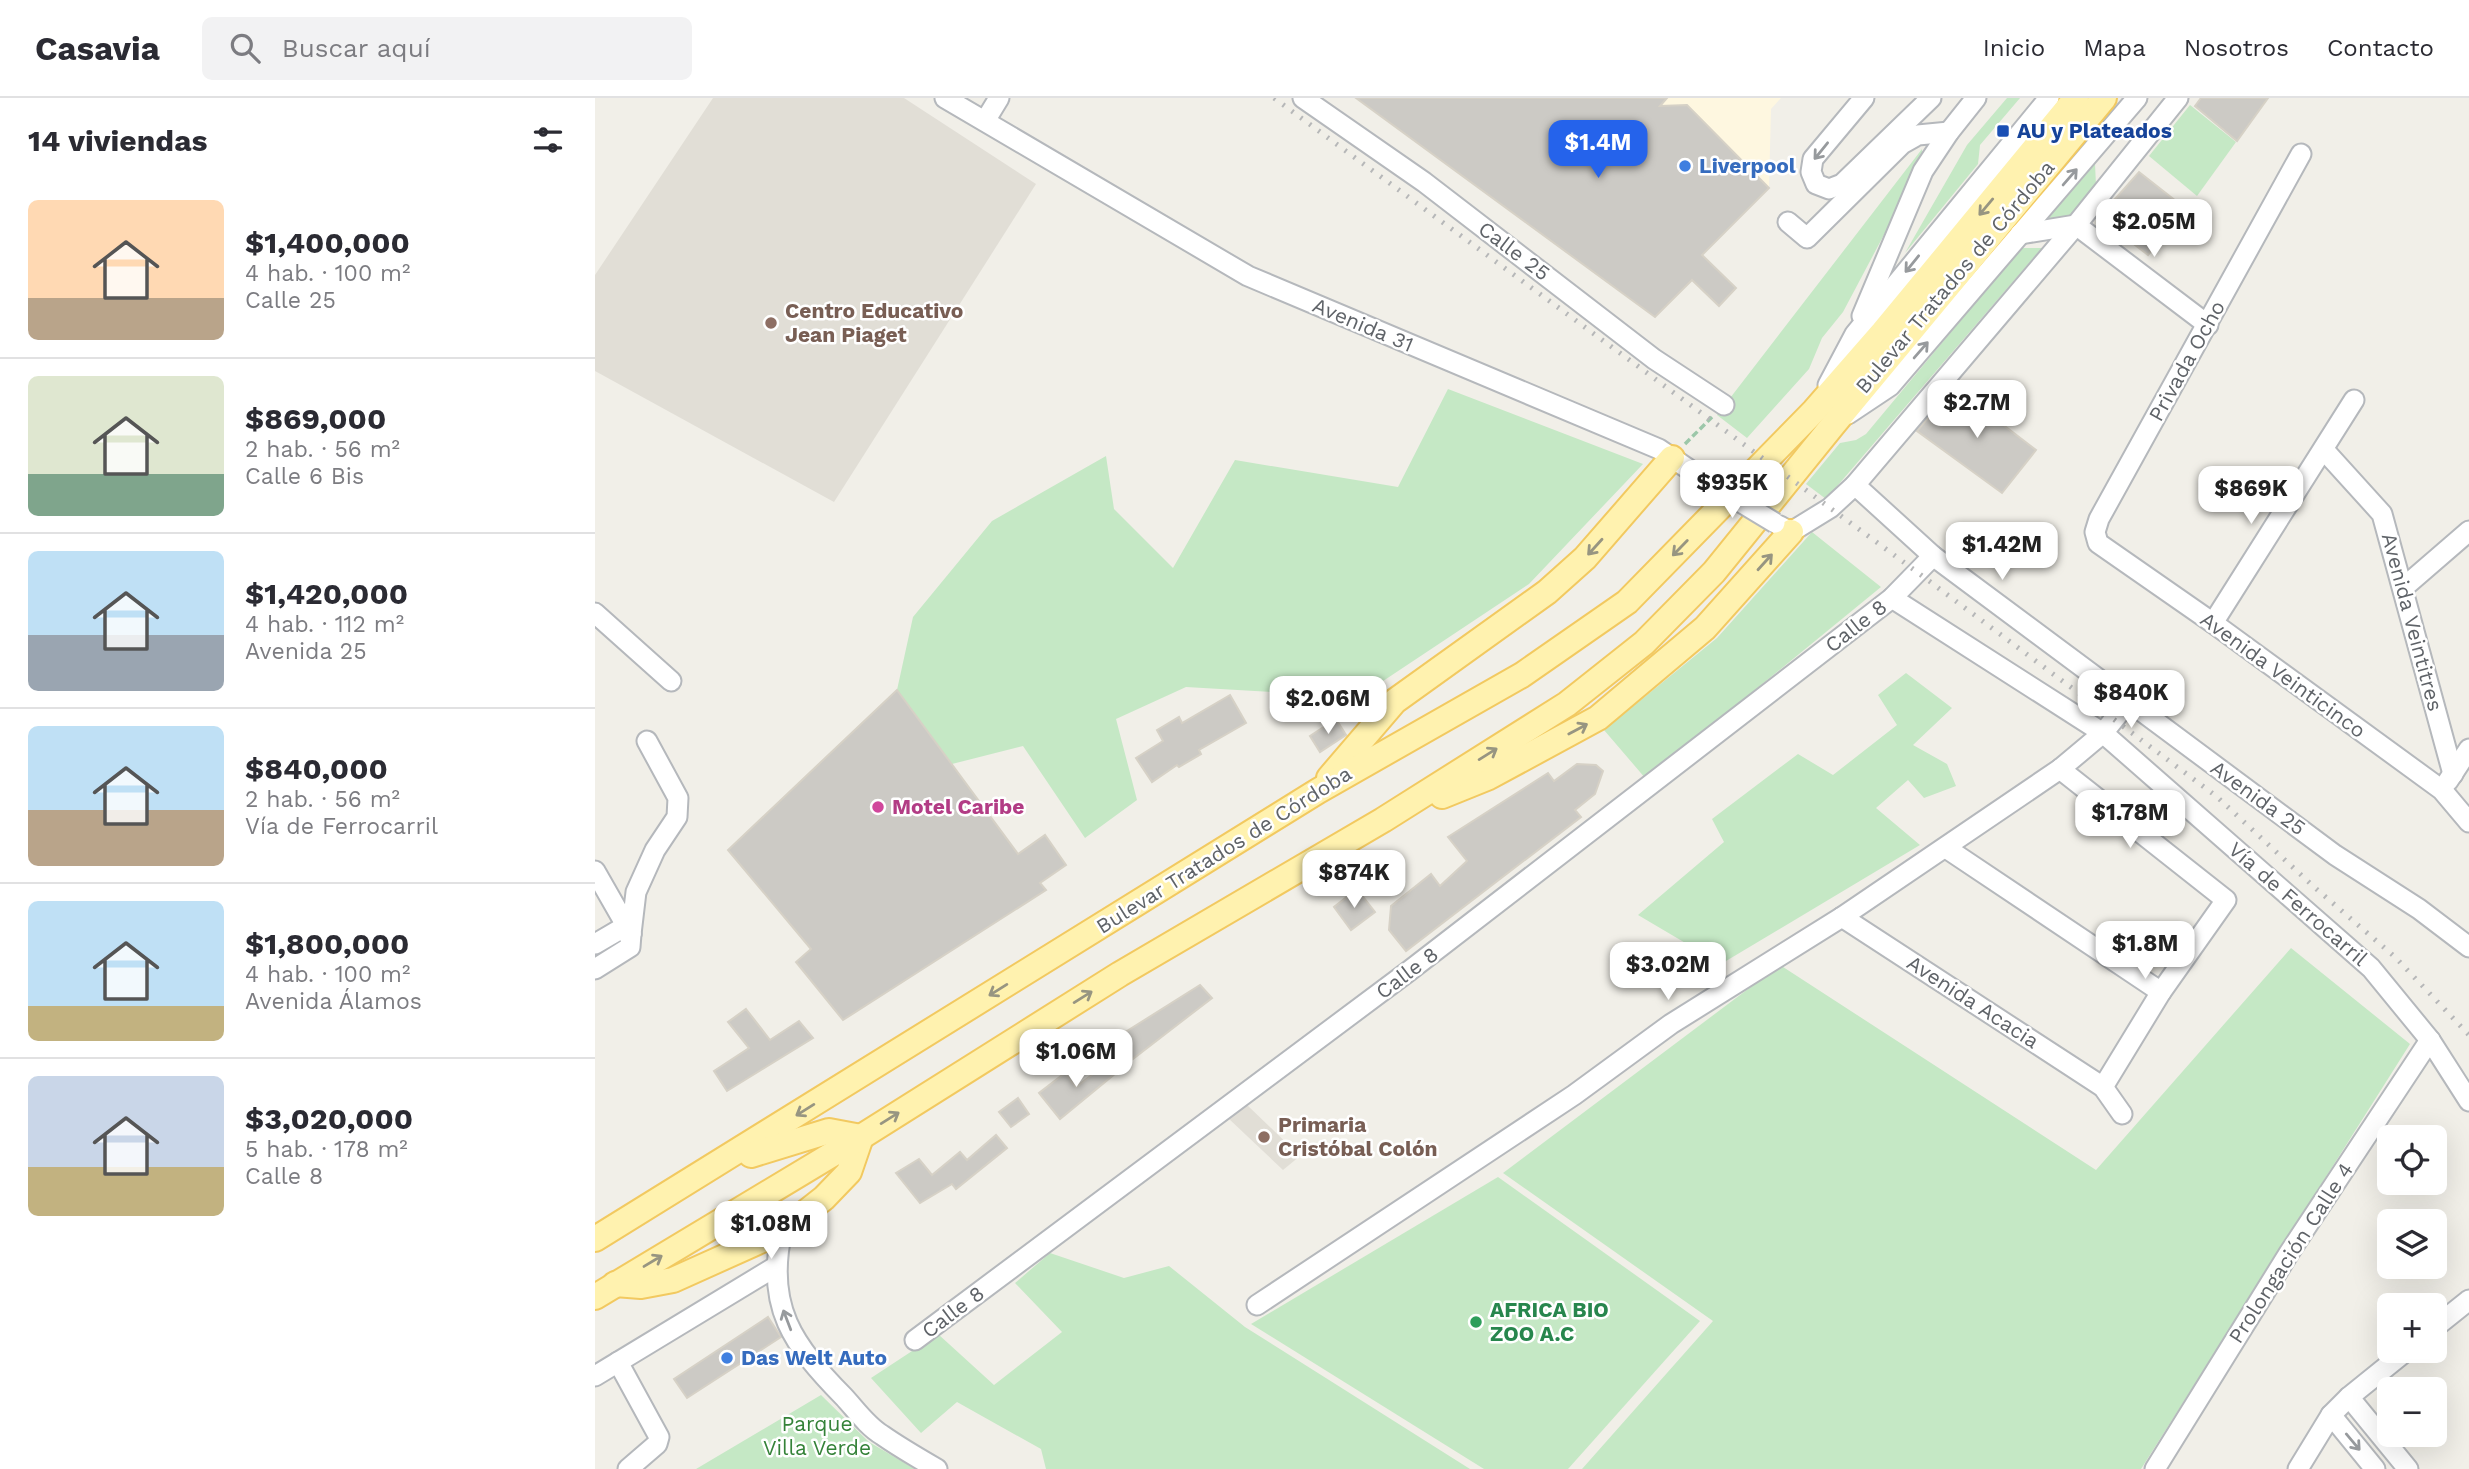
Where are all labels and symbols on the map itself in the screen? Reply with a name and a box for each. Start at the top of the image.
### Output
place label: AU y Plateados [2017,118,2172,143]
pin: $1.4M [1549,120,1647,180]
marker: AU y Plateados [1995,123,2011,139]
one-way arrow [1813,141,1828,159]
place label: Liverpool [1699,153,1796,178]
street label: Bulevar Tratados de Córdoba [1850,155,2059,398]
marker: Liverpool [1677,158,1693,174]
one-way arrow [2062,168,2078,186]
one-way arrow [1978,198,1993,216]
pin: $2.05M [2097,200,2211,259]
street label: Calle 25 [1474,216,1555,286]
one-way arrow [1904,255,1920,273]
street label: Avenida 31 [1309,292,1417,357]
street label: Privada Ocho [2143,296,2230,426]
place label: Centro Educativo Jean Piaget [785,298,963,347]
marker: Centro Educativo Jean Piaget [763,315,779,331]
one-way arrow [1913,341,1929,359]
pin: $2.7M [1928,380,2026,440]
pin: $935K [1683,460,1781,520]
pin: $869K [2202,466,2300,526]
pin: $1.42M [1945,522,2059,582]
street label: Avenida Veintitres [2377,530,2448,714]
one-way arrow [1586,538,1603,555]
one-way arrow [1672,539,1689,556]
one-way arrow [1756,554,1773,571]
street label: Calle 8 [1820,594,1892,657]
street label: Avenida Veinticinco [2196,606,2371,743]
pin: $840K [2082,670,2180,730]
pin: $2.06M [1271,676,1385,736]
one-way arrow [1567,722,1588,735]
one-way arrow [1477,747,1497,761]
street label: Avenida 25 [2206,755,2311,840]
street label: Bulevar Tratados de Córdoba [1091,760,1356,939]
pin: $1.78M [2073,790,2187,850]
place label: Motel Caribe [892,794,1024,819]
marker: Motel Caribe [870,799,886,815]
street label: Vía de Ferrocarril [2224,836,2373,971]
pin: $874K [1305,850,1403,910]
pin: $1.8M [2096,922,2194,981]
street label: Calle 8 [1371,941,1443,1004]
pin: $3.02M [1611,942,1725,1002]
street label: Avenida Acacia [1903,950,2044,1054]
one-way arrow [988,983,1008,997]
one-way arrow [1072,990,1092,1004]
pin: $1.06M [1019,1030,1133,1089]
one-way arrow [795,1103,815,1117]
one-way arrow [880,1111,899,1126]
place label: Primaria Cristóbal Colón [1278,1112,1438,1161]
marker: Primaria Cristóbal Colón [1256,1129,1272,1145]
street label: Prolongación Calle 4 [2223,1158,2358,1348]
pin: $1.08M [714,1202,828,1261]
one-way arrow [643,1254,663,1268]
street label: Calle 8 [917,1280,989,1343]
place label: AFRICA BIO ZOO A.C [1490,1297,1609,1346]
one-way arrow [779,1310,792,1332]
marker: AFRICA BIO ZOO A.C [1468,1314,1484,1330]
place label: Das Welt Auto [741,1345,887,1370]
marker: Das Welt Auto [719,1350,735,1366]
park label: Parque Villa Verde [763,1411,871,1460]
one-way arrow [2345,1433,2361,1451]

